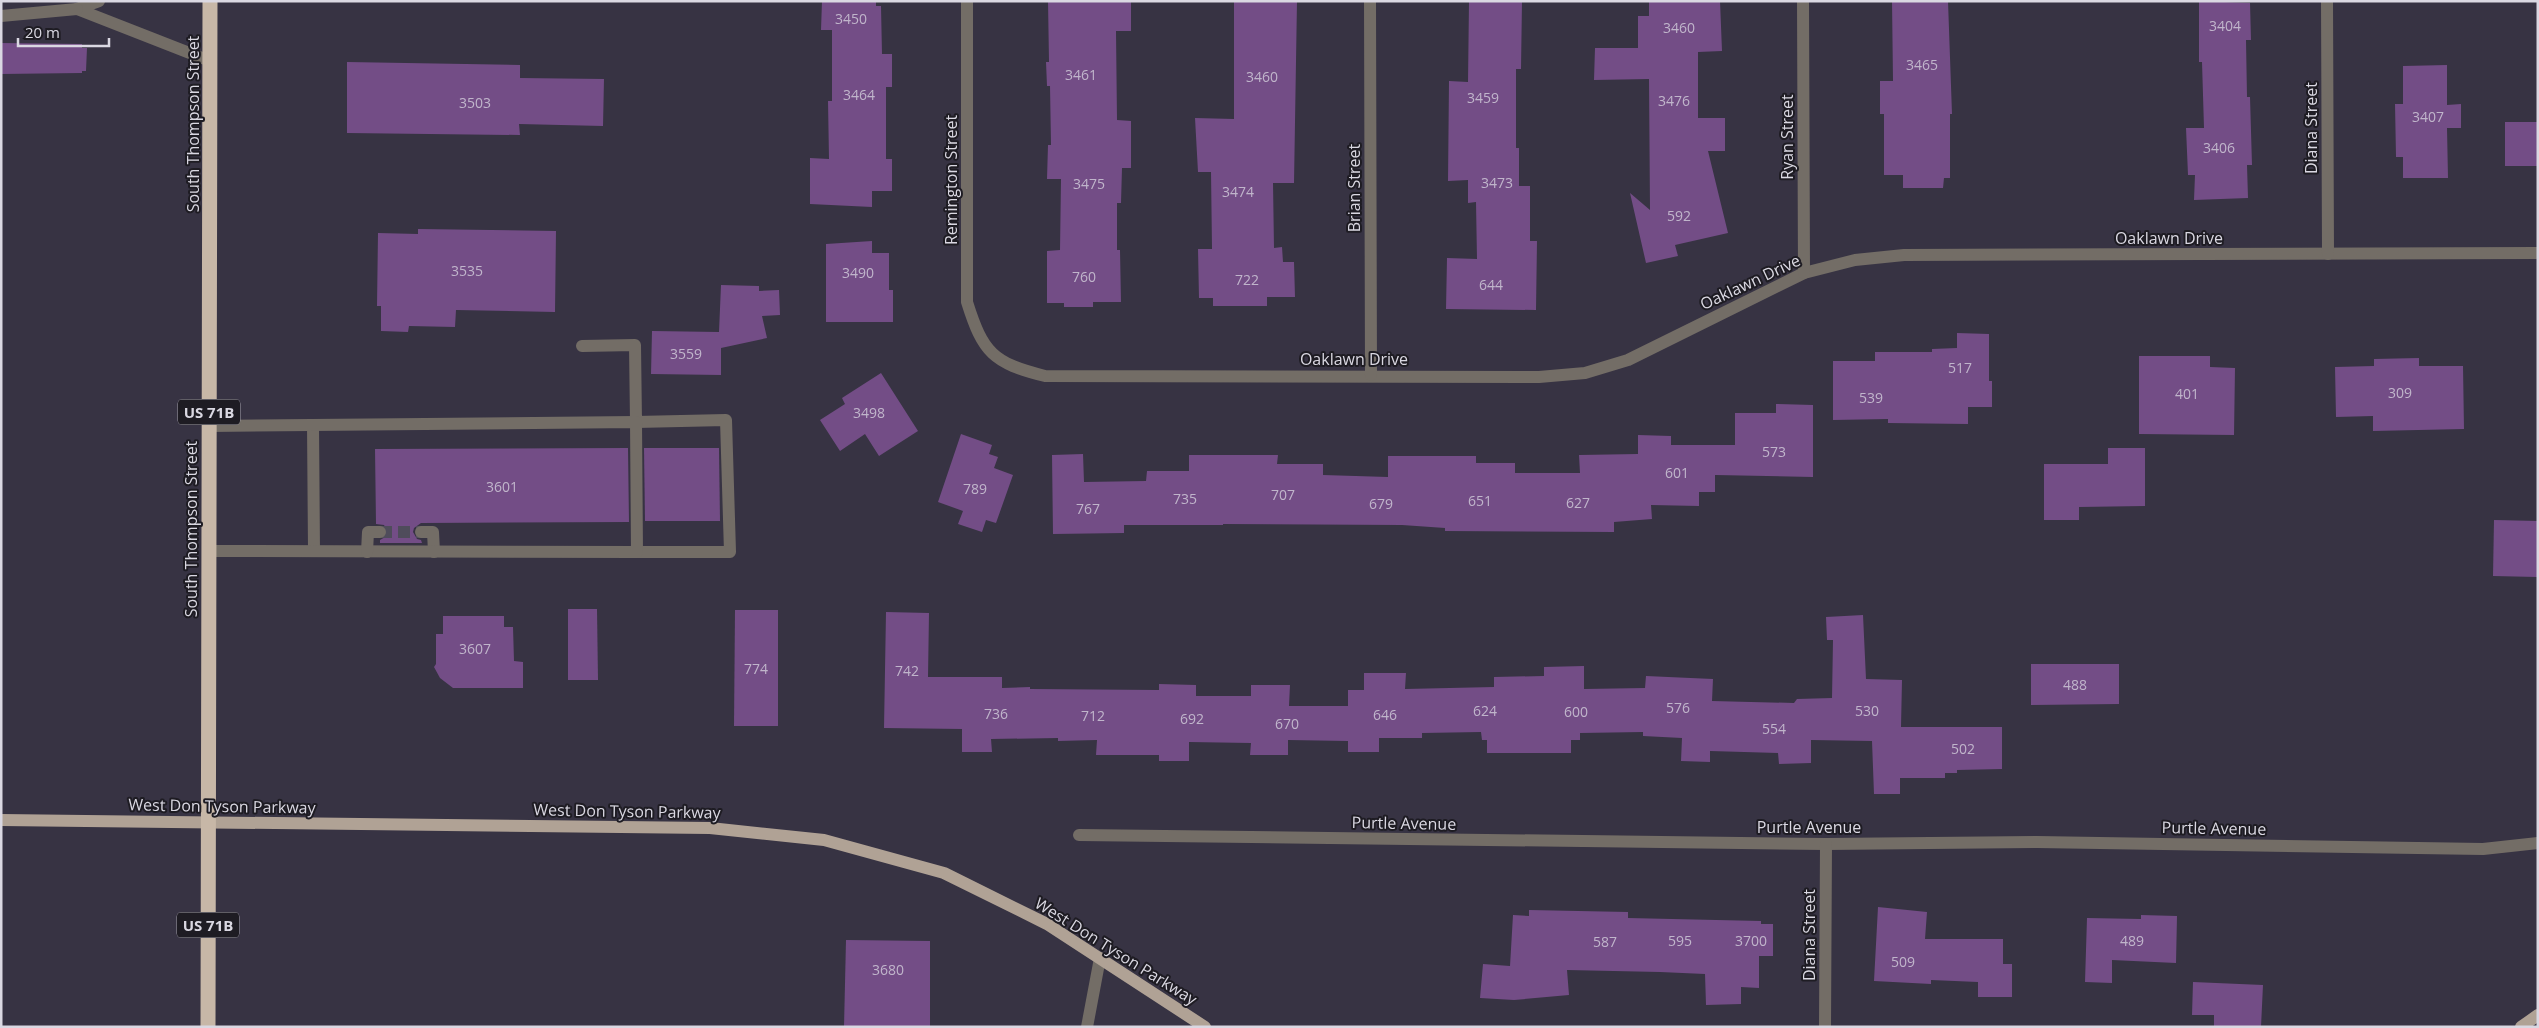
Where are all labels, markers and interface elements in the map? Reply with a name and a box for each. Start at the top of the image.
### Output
house number: 3450 [835,9,867,28]
scale bar [18,15,109,47]
house number: 3404 [2209,16,2241,35]
house number: 3460 [1663,18,1695,37]
text: 20 m [25,22,60,42]
street label: South Thompson Street [182,35,204,212]
house number: 3465 [1906,55,1938,74]
house number: 3461 [1065,65,1097,84]
house number: 3460 [1246,67,1278,86]
street label: Diana Street [2300,82,2322,174]
house number: 3464 [843,85,875,104]
house number: 3459 [1467,88,1499,107]
house number: 3476 [1658,91,1690,110]
house number: 3503 [459,93,491,112]
street label: Ryan Street [1776,94,1798,180]
house number: 3407 [2412,107,2444,126]
street label: Remington Street [940,115,962,245]
house number: 3406 [2203,138,2235,157]
street label: Brian Street [1343,143,1365,232]
house number: 3473 [1481,173,1513,192]
house number: 3475 [1073,174,1105,193]
house number: 3474 [1222,182,1254,201]
house number: 592 [1667,206,1691,225]
street label: Oaklawn Drive [2115,227,2223,249]
street label: Oaklawn Drive [1696,249,1804,315]
house number: 3535 [451,261,483,280]
house number: 3490 [842,263,874,282]
house number: 760 [1072,267,1096,286]
house number: 722 [1235,270,1259,289]
house number: 644 [1479,275,1503,294]
house number: 3559 [670,344,702,363]
street label: Oaklawn Drive [1300,348,1408,370]
house number: 517 [1948,358,1972,377]
house number: 309 [2388,383,2412,402]
house number: 401 [2175,384,2199,403]
house number: 539 [1859,388,1883,407]
road number: US 71B [178,400,240,424]
house number: 3498 [853,403,885,422]
street label: South Thompson Street [180,440,202,617]
house number: 573 [1762,442,1786,461]
house number: 601 [1665,463,1689,482]
house number: 3601 [486,477,518,496]
house number: 789 [963,479,987,498]
house number: 707 [1271,485,1295,504]
house number: 735 [1173,489,1197,508]
house number: 651 [1468,491,1492,510]
house number: 627 [1566,493,1590,512]
house number: 679 [1369,494,1393,513]
house number: 767 [1076,499,1100,518]
house number: 3607 [459,639,491,658]
house number: 774 [744,659,768,678]
house number: 742 [895,661,919,680]
house number: 488 [2063,675,2087,694]
house number: 576 [1666,698,1690,717]
house number: 624 [1473,701,1497,720]
house number: 530 [1855,701,1879,720]
house number: 600 [1564,702,1588,721]
house number: 736 [984,704,1008,723]
house number: 646 [1373,705,1397,724]
house number: 712 [1081,706,1105,725]
house number: 692 [1180,709,1204,728]
house number: 670 [1275,714,1299,733]
house number: 554 [1762,719,1786,738]
house number: 502 [1951,739,1975,758]
street label: West Don Tyson Parkway [128,793,317,819]
street label: West Don Tyson Parkway [533,798,722,824]
street label: Purtle Avenue [1352,811,1456,835]
street label: Purtle Avenue [1757,816,1861,838]
street label: Purtle Avenue [2162,816,2266,840]
street label: Diana Street [1798,889,1820,981]
street label: West Don Tyson Parkway [1031,892,1202,1010]
road number: US 71B [177,912,239,938]
house number: 595 [1668,931,1692,950]
house number: 3700 [1735,931,1767,950]
house number: 489 [2120,931,2144,950]
house number: 587 [1593,932,1617,951]
house number: 509 [1891,952,1915,971]
house number: 3680 [872,960,904,979]

